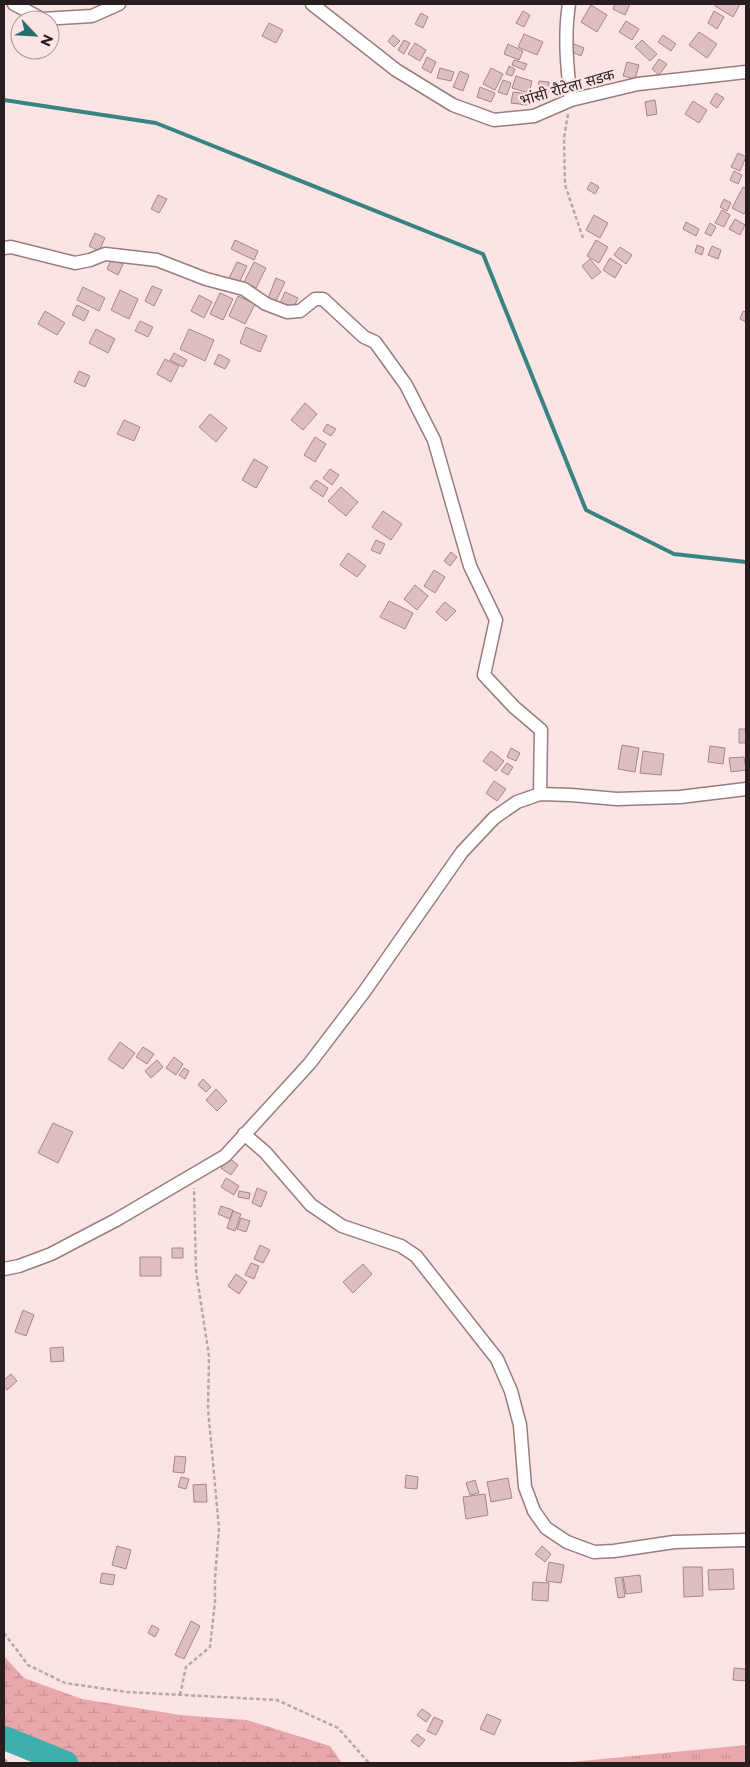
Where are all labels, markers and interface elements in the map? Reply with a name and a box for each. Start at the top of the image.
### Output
north arrow [10,10,60,60]
text: N [36,32,57,49]
street label: भांसी रौटेला सडक [517,64,617,110]

